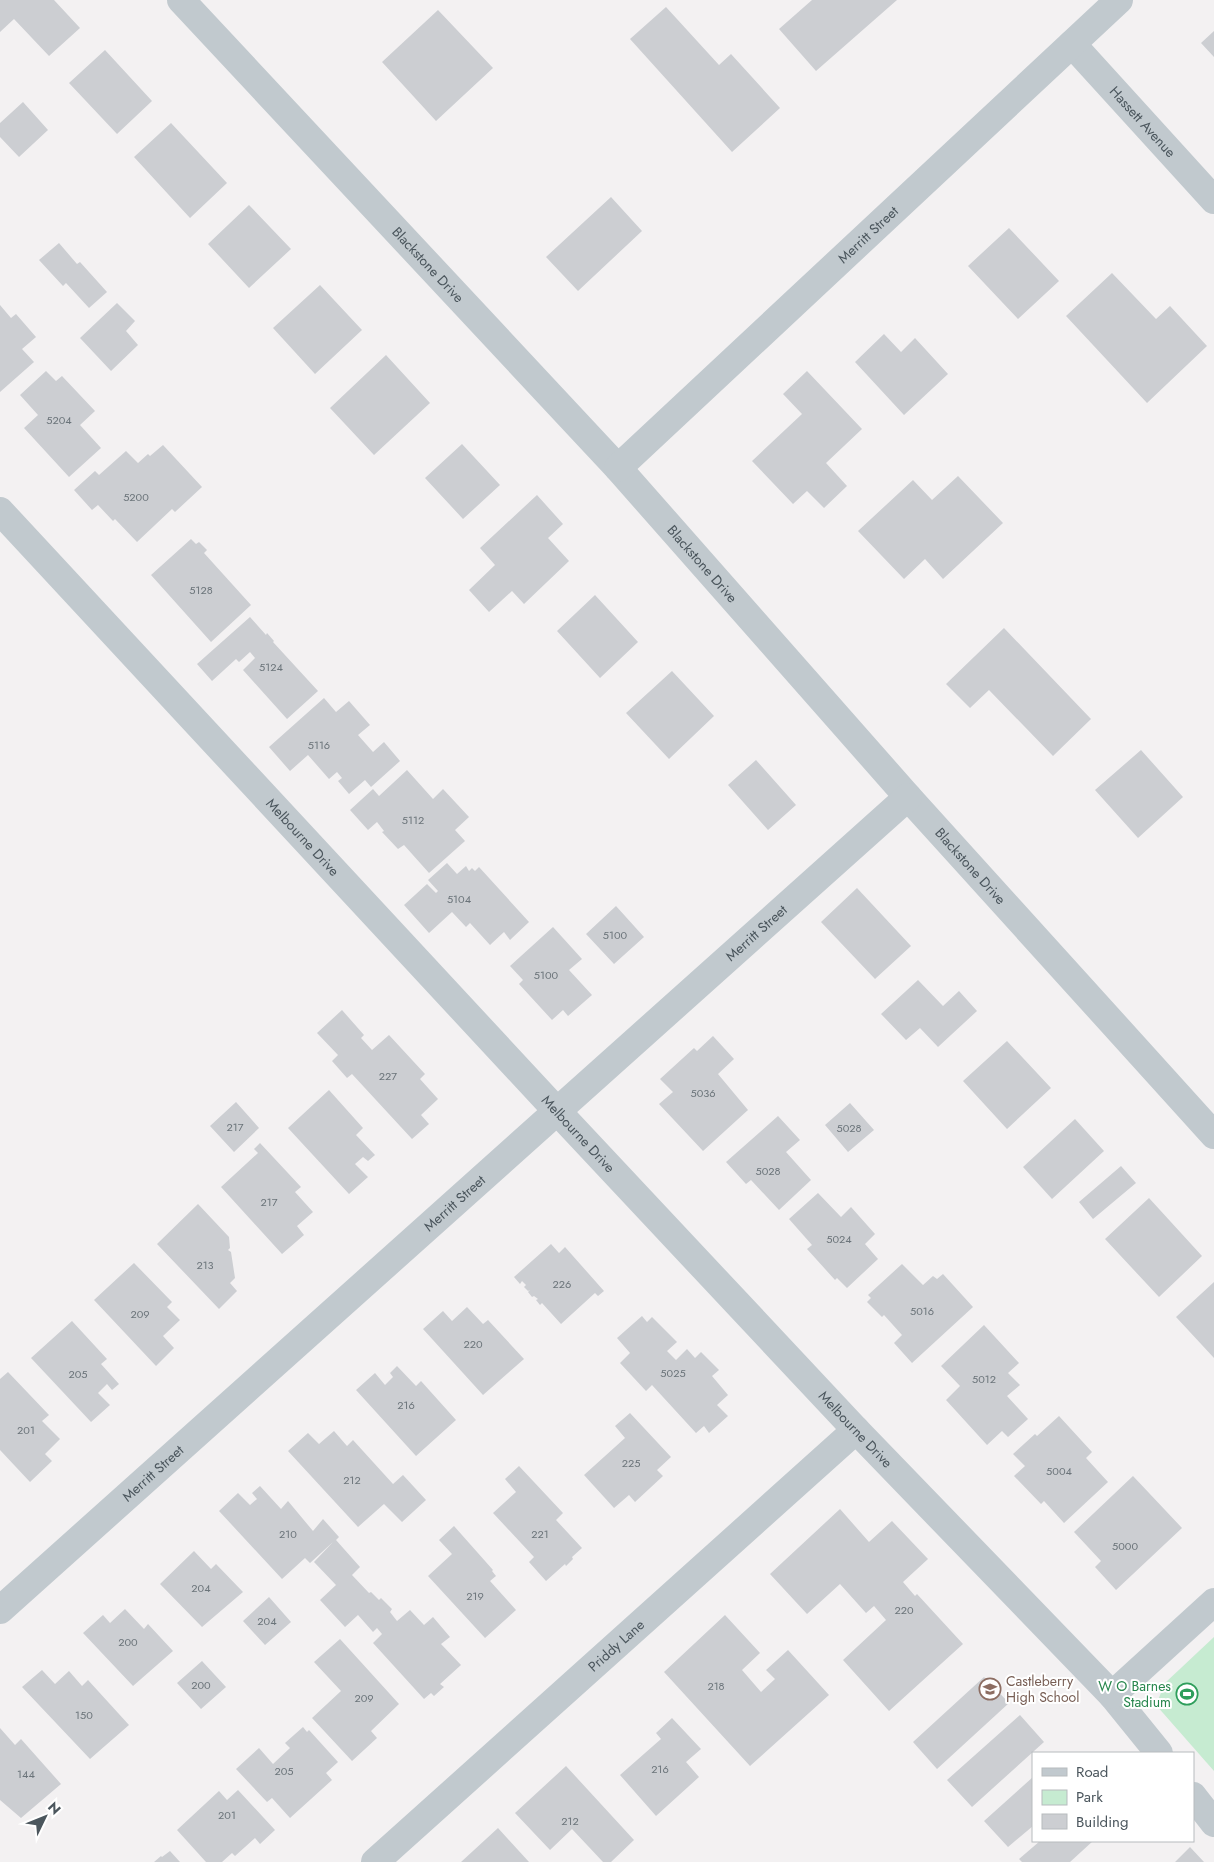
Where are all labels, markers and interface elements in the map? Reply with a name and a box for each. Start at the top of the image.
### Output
street label: Hassett Avenue [1105,82,1180,162]
street label: Merritt Street [833,201,903,268]
street label: Blackstone Drive [388,222,469,307]
house number: 5204 [46,412,72,428]
house number: 5200 [123,489,149,505]
street label: Blackstone Drive [663,521,742,607]
house number: 5128 [189,582,213,598]
house number: 5124 [259,659,283,675]
house number: 5116 [308,737,330,753]
street label: Melbourne Drive [262,794,344,880]
house number: 5112 [402,812,424,828]
street label: Blackstone Drive [930,823,1011,909]
house number: 5104 [447,891,472,907]
street label: Merritt Street [721,900,792,966]
house number: 5100 [603,927,628,943]
house number: 5100 [534,967,559,983]
house number: 227 [379,1068,397,1084]
house number: 5036 [690,1085,716,1101]
street label: Melbourne Drive [537,1091,620,1177]
house number: 217 [227,1119,244,1135]
house number: 5028 [836,1120,862,1136]
house number: 5028 [755,1163,781,1179]
street label: Merritt Street [419,1170,490,1236]
house number: 217 [261,1194,278,1210]
house number: 5024 [826,1231,852,1247]
house number: 213 [196,1257,214,1273]
house number: 226 [553,1276,571,1292]
house number: 5016 [910,1303,934,1319]
house number: 209 [130,1306,150,1322]
house number: 220 [463,1336,483,1352]
house number: 5025 [660,1365,686,1381]
house number: 205 [68,1366,88,1382]
house number: 5012 [972,1371,996,1387]
street label: Melbourne Drive [814,1386,897,1472]
house number: 216 [397,1397,415,1413]
house number: 201 [17,1422,35,1438]
street label: Merritt Street [118,1440,188,1506]
house number: 225 [622,1455,640,1471]
house number: 5004 [1046,1463,1072,1479]
house number: 212 [343,1472,361,1488]
house number: 210 [279,1526,297,1542]
house number: 221 [531,1526,549,1542]
house number: 5000 [1112,1538,1138,1554]
house number: 204 [191,1580,211,1596]
house number: 219 [466,1588,484,1604]
house number: 220 [894,1602,914,1618]
house number: 204 [257,1613,277,1629]
street label: Priddy Lane [583,1615,649,1676]
house number: 200 [118,1634,138,1650]
place label: Castleberry High School [1006,1671,1079,1707]
place label: W O Barnes Stadium [1098,1676,1171,1712]
house number: 200 [191,1677,211,1693]
school or university icon: Castleberry High School [978,1677,1002,1701]
house number: 218 [707,1678,725,1694]
sports icon: W O Barnes Stadium [1175,1682,1199,1706]
house number: 209 [354,1690,374,1706]
house number: 150 [75,1707,93,1723]
legend [1032,1752,1194,1842]
house number: 216 [651,1761,669,1777]
text: Road [1076,1761,1108,1783]
house number: 205 [274,1763,294,1779]
house number: 144 [17,1766,35,1782]
text: Park [1076,1786,1103,1808]
north arrow [20,1792,70,1842]
text: N [43,1797,66,1819]
house number: 201 [218,1807,236,1823]
text: Building [1076,1811,1128,1833]
house number: 212 [561,1813,579,1829]

